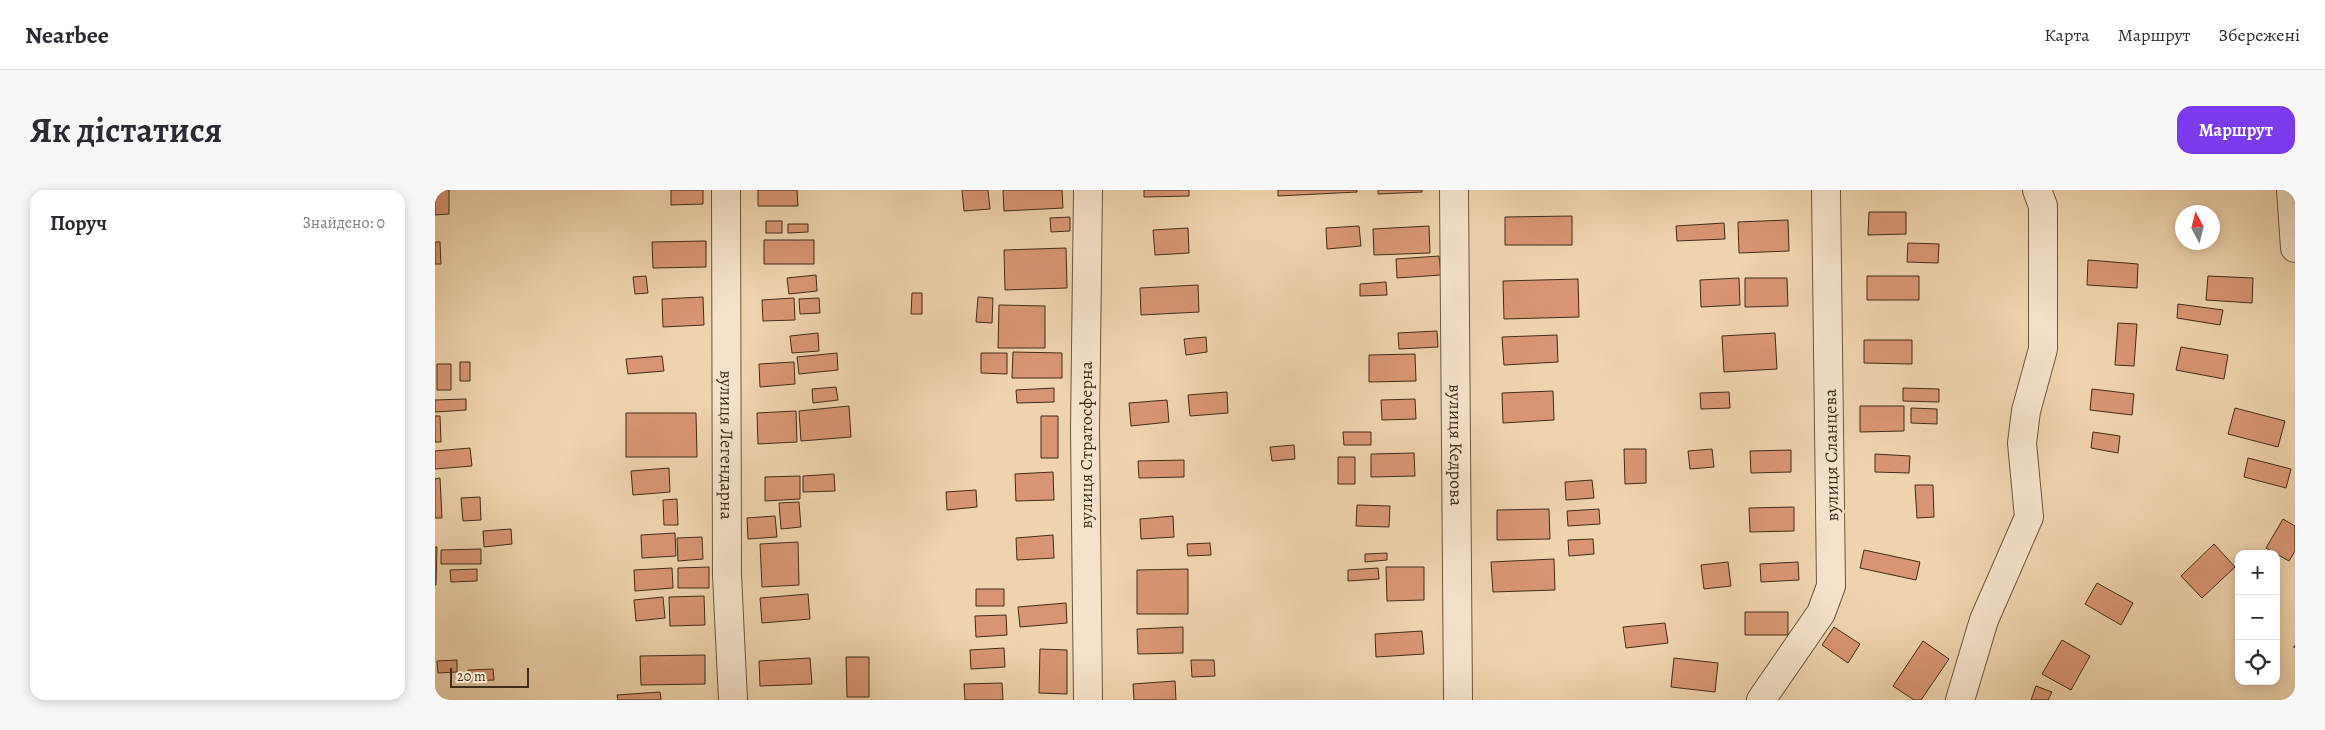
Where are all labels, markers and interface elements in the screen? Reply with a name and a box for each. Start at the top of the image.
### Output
text: Nearbee [25,19,109,51]
text: Карта [2044,23,2090,47]
text: Маршрут [2118,23,2191,47]
text: Збережені [2219,23,2300,47]
text: Як дістатися [30,106,222,154]
button: Маршрут [2177,106,2295,154]
north arrow [2175,205,2220,250]
text: Поруч [50,209,107,237]
text: Знайдено: 0 [303,212,385,234]
street label: вулиця Стратосферна [1074,361,1098,529]
street label: вулиця Легендарна [714,370,739,521]
street label: вулиця Кедрова [1444,384,1468,507]
street label: вулиця Сланцева [1818,388,1844,521]
map controls [2235,550,2280,685]
button: + [2235,550,2280,595]
button: − [2235,595,2280,640]
button: locate [2235,640,2280,685]
scale bar [450,665,529,688]
text: 20 m [457,667,486,686]

